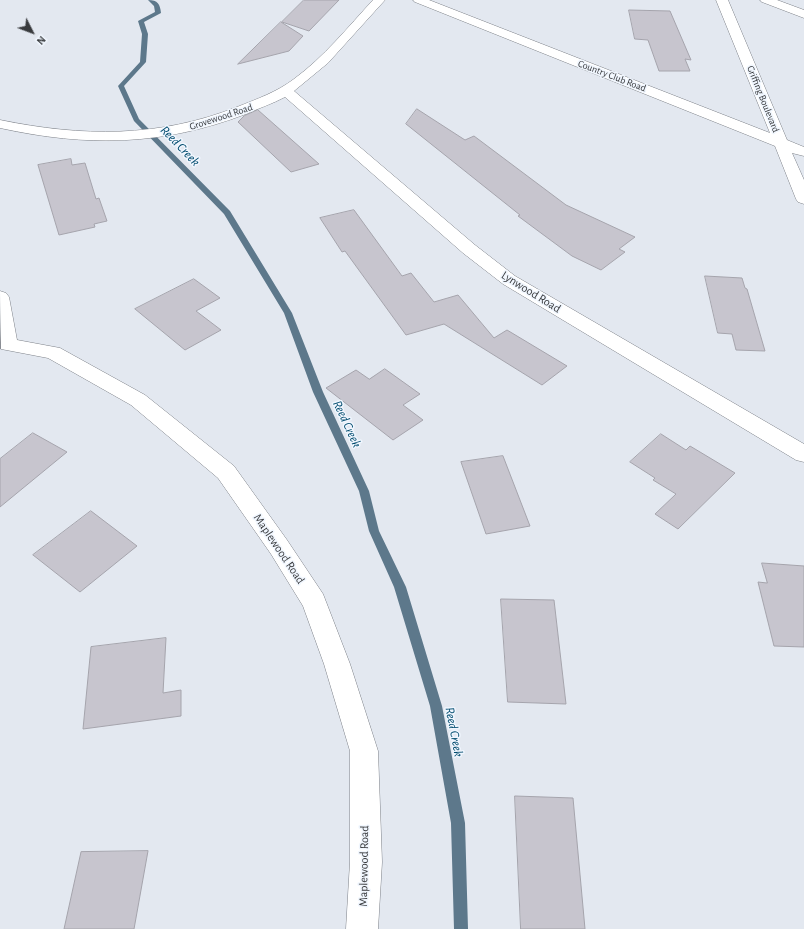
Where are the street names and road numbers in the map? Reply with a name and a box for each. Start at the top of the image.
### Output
street label: Country Club Road [576,58,648,94]
street label: Griffing Boulevard [744,64,782,134]
street label: Grovewood Road [188,101,254,133]
street label: Lynwood Road [499,268,563,316]
street label: Maplewood Road [250,511,308,587]
street label: Maplewood Road [356,825,372,907]

